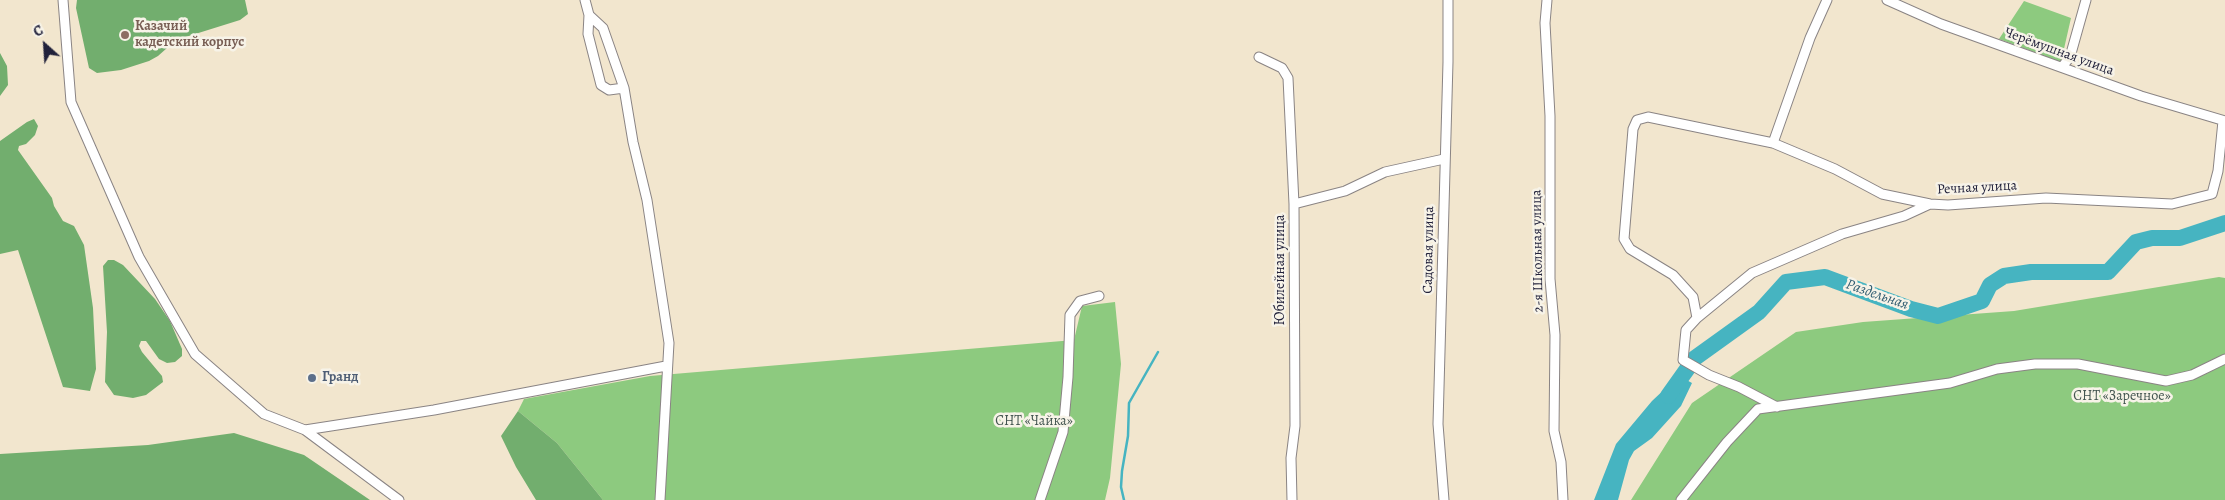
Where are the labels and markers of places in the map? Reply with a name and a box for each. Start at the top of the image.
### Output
place label: Казачий кадетский корпус [135,19,244,52]
marker: Казачий кадетский корпус [119,29,131,41]
place label: Гранд [322,370,358,386]
marker: Гранд [306,372,318,384]

